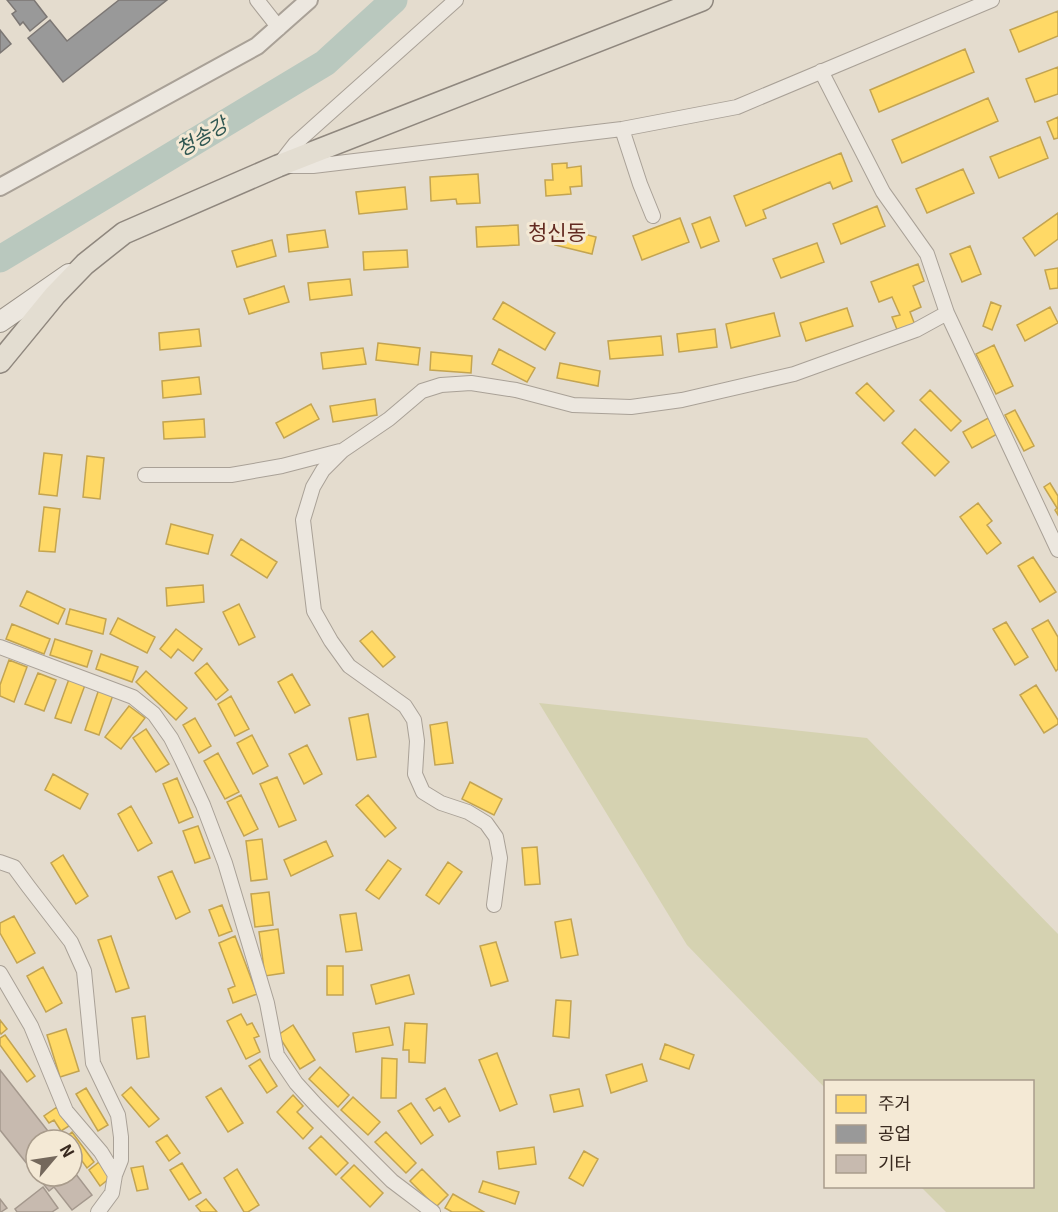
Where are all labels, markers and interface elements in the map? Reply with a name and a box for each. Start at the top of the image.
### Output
water label: 청송강 [170,108,235,162]
district label: 청신동 [528,216,586,246]
legend [824,1080,1034,1188]
text: 주거 [878,1089,911,1115]
text: 공업 [878,1119,911,1145]
north arrow [24,1128,84,1188]
text: N [55,1139,81,1161]
text: 기타 [878,1149,912,1175]

